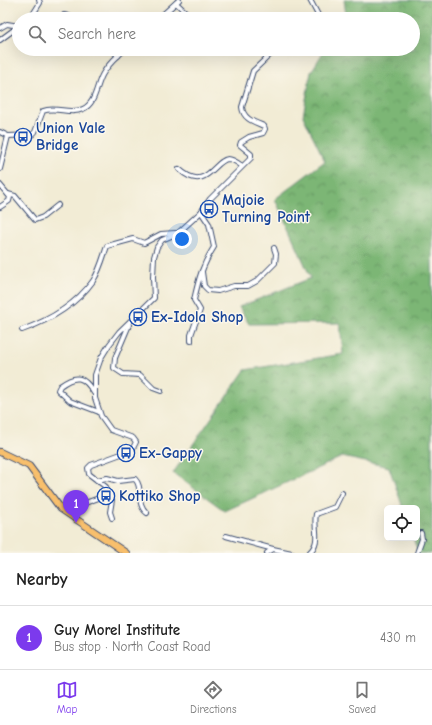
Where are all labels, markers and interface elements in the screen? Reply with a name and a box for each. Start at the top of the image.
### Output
search box [12,12,420,56]
icon: search [26,23,48,45]
text: Search here [58,25,136,43]
place label: Union Vale Bridge [36,119,105,154]
bus stop icon: Union Vale Bridge [13,127,33,147]
place label: Majoie Turning Point [222,191,311,226]
bus stop icon: Majoie Turning Point [199,199,219,219]
your location [172,229,192,249]
bus stop icon: Ex-Idola Shop [128,307,148,327]
place label: Ex-Idola Shop [151,308,243,326]
bus stop icon: Ex-Gappy [116,443,136,463]
place label: Ex-Gappy [139,444,202,462]
bus stop icon: Kottiko Shop [96,486,116,506]
place label: Kottiko Shop [119,487,201,505]
pin: 1 [63,490,89,523]
map controls [384,505,420,541]
button: locate [384,505,420,541]
text: Nearby [16,570,67,589]
text: Guy Morel Institute [54,621,180,639]
text: 1 [26,630,32,645]
text: 430 m [380,630,416,645]
text: Bus stop · North Coast Road [54,639,211,654]
tab: Map [56,679,78,716]
tab: Directions [190,679,237,716]
tab: Saved [349,679,376,716]

